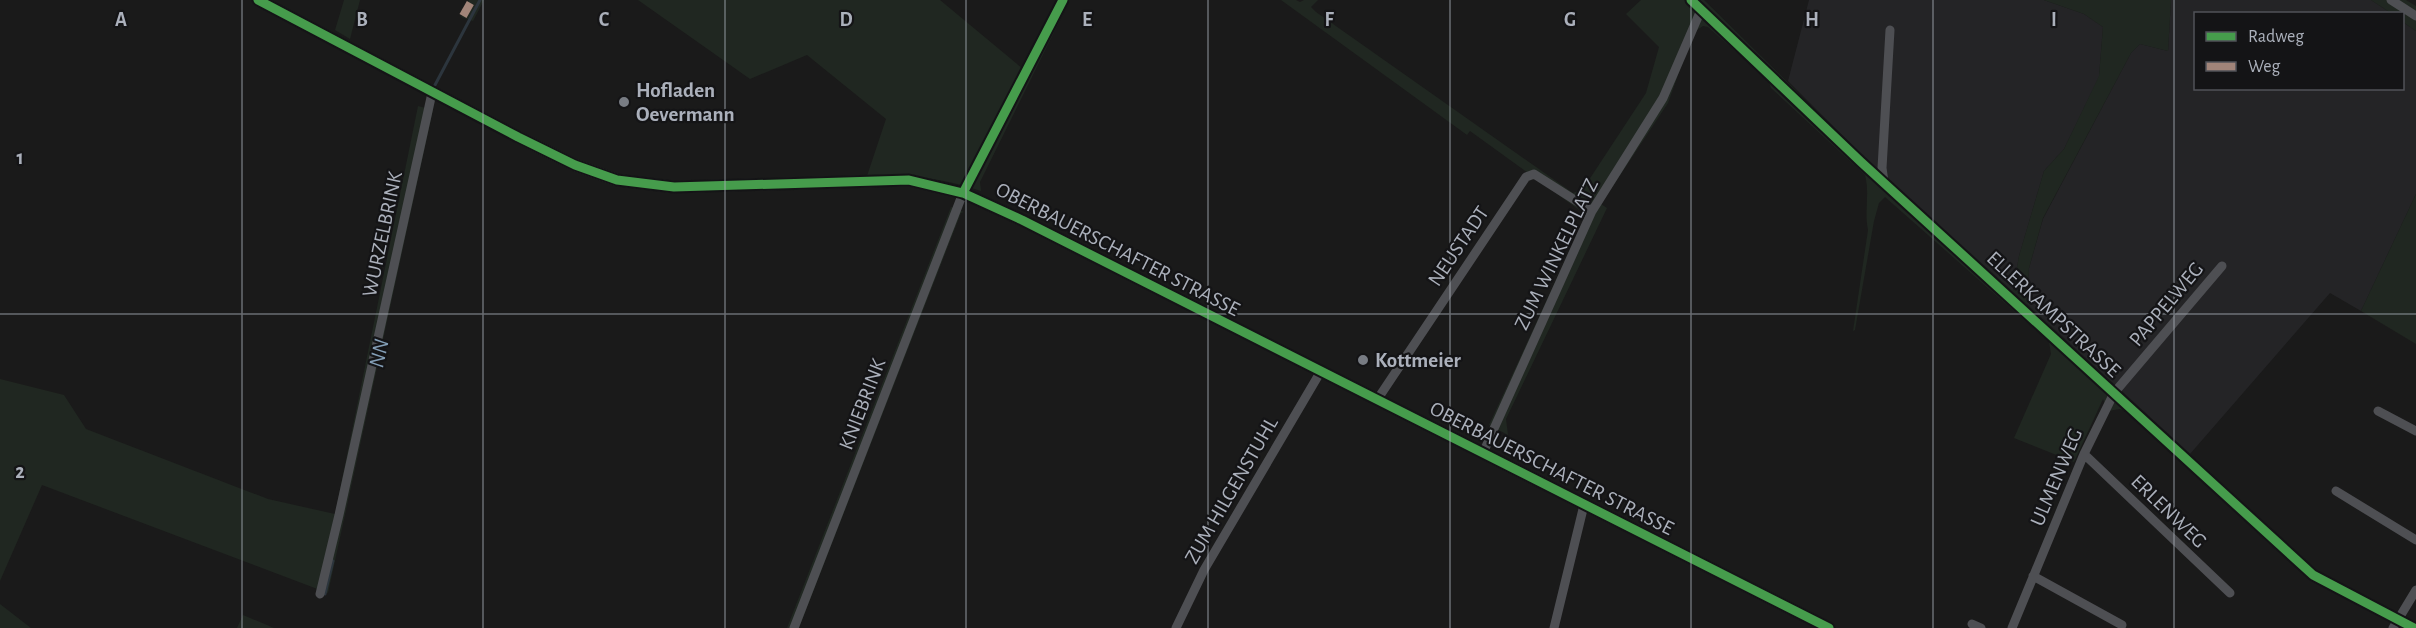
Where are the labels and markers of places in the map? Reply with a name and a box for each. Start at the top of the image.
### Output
place label: Hofladen Oevermann [636,80,735,125]
marker: Hofladen Oevermann [617,95,631,109]
place label: Kottmeier [1375,350,1462,371]
marker: Kottmeier [1356,353,1370,367]

